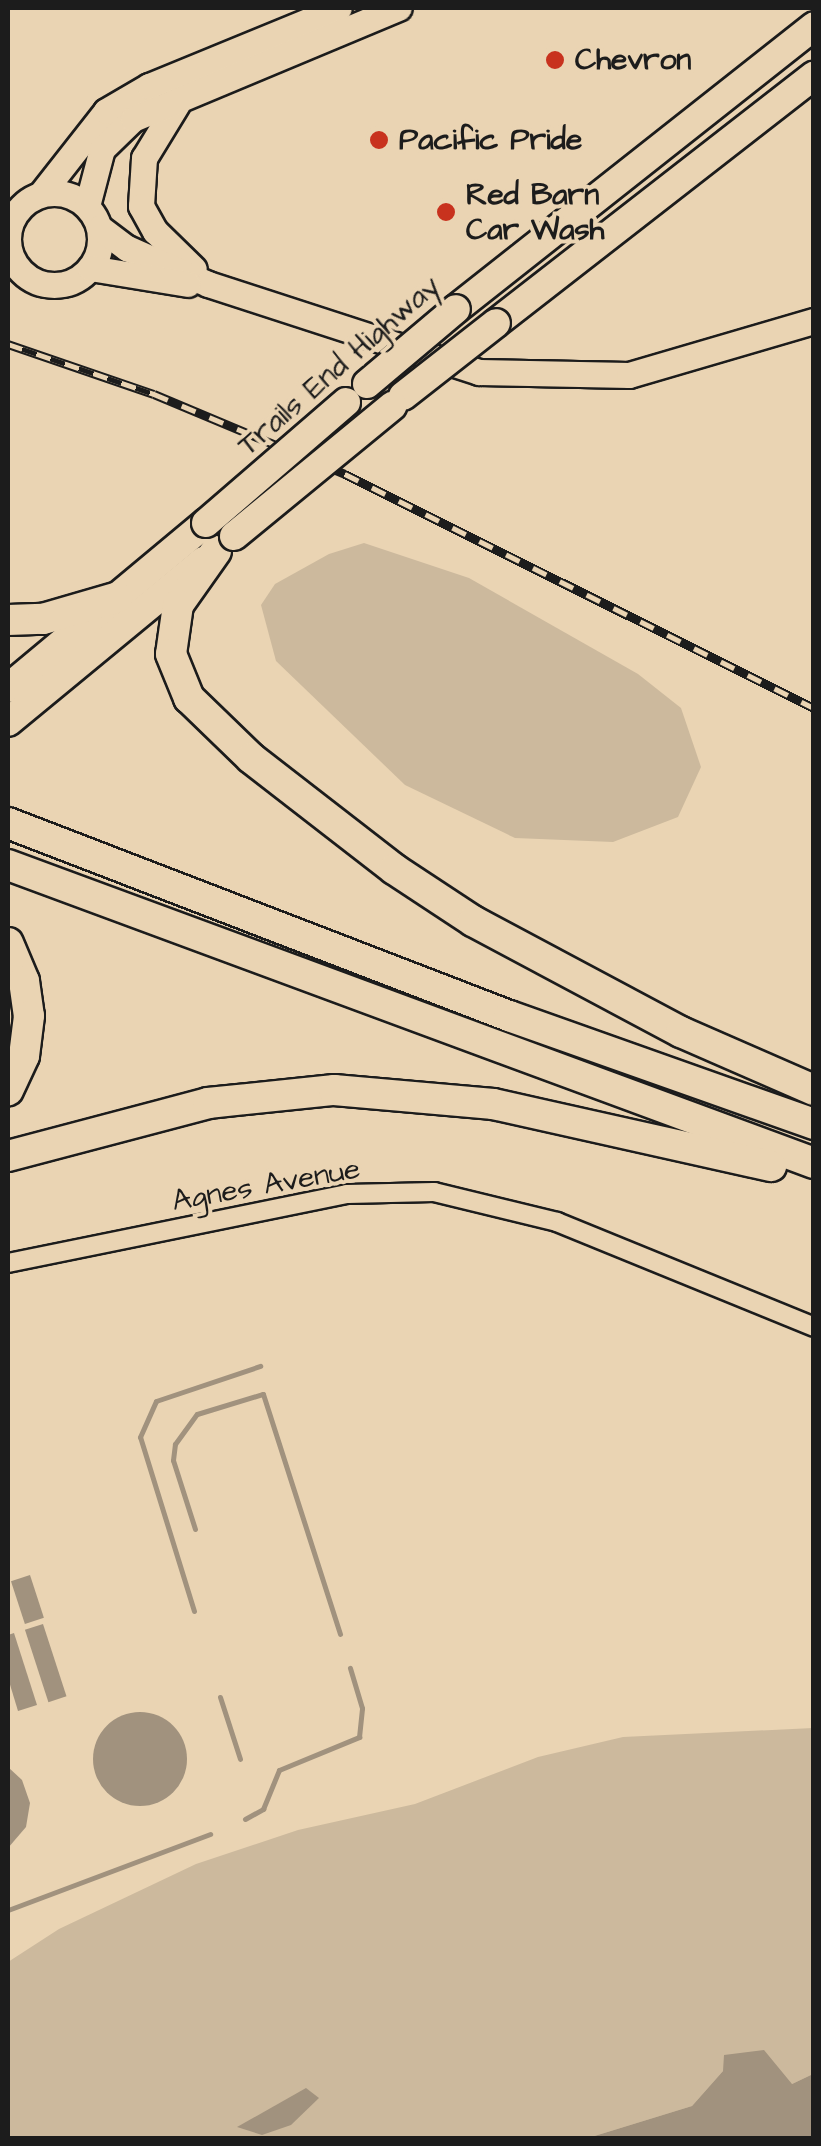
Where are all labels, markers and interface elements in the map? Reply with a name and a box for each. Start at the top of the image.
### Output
place label: Chevron [575,42,691,78]
marker: Chevron [544,49,566,71]
place label: Pacific Pride [399,122,582,158]
marker: Pacific Pride [368,129,390,151]
place label: Red Barn Car Wash [466,177,604,248]
marker: Red Barn Car Wash [435,201,457,223]
street label: Trails End Highway [231,268,447,464]
street label: Agnes Avenue [169,1151,363,1219]

